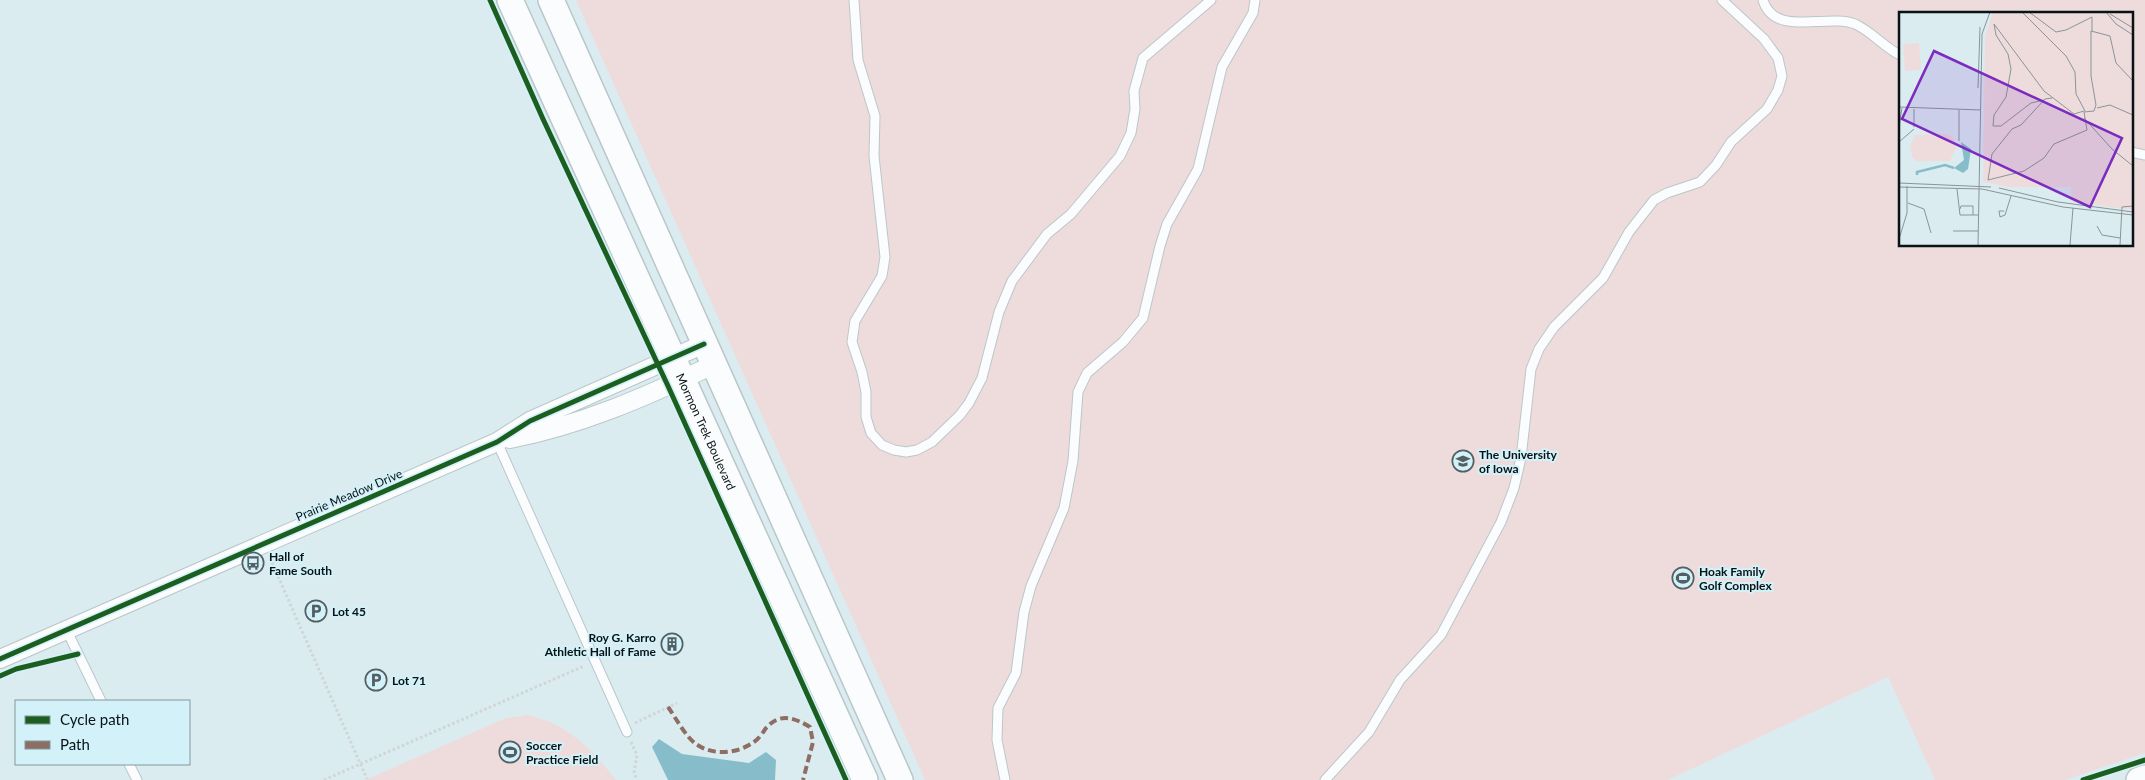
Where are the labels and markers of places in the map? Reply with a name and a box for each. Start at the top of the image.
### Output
place label: The University of Iowa [1479,447,1558,476]
school or university icon: The University of Iowa [1451,449,1475,473]
place label: Hall of Fame South [269,549,332,578]
bus stop icon: Hall of Fame South [241,551,265,575]
place label: Hoak Family Golf Complex [1699,564,1772,593]
sports icon: Hoak Family Golf Complex [1671,566,1695,590]
parking icon: Lot 45 [304,599,328,623]
place label: Lot 45 [332,604,366,619]
place label: Roy G. Karro Athletic Hall of Fame [544,630,657,659]
building icon: Roy G. Karro Athletic Hall of Fame [660,632,684,656]
parking icon: Lot 71 [364,668,388,692]
place label: Lot 71 [392,673,426,688]
place label: Soccer Practice Field [526,738,599,767]
sports icon: Soccer Practice Field [498,740,522,764]

